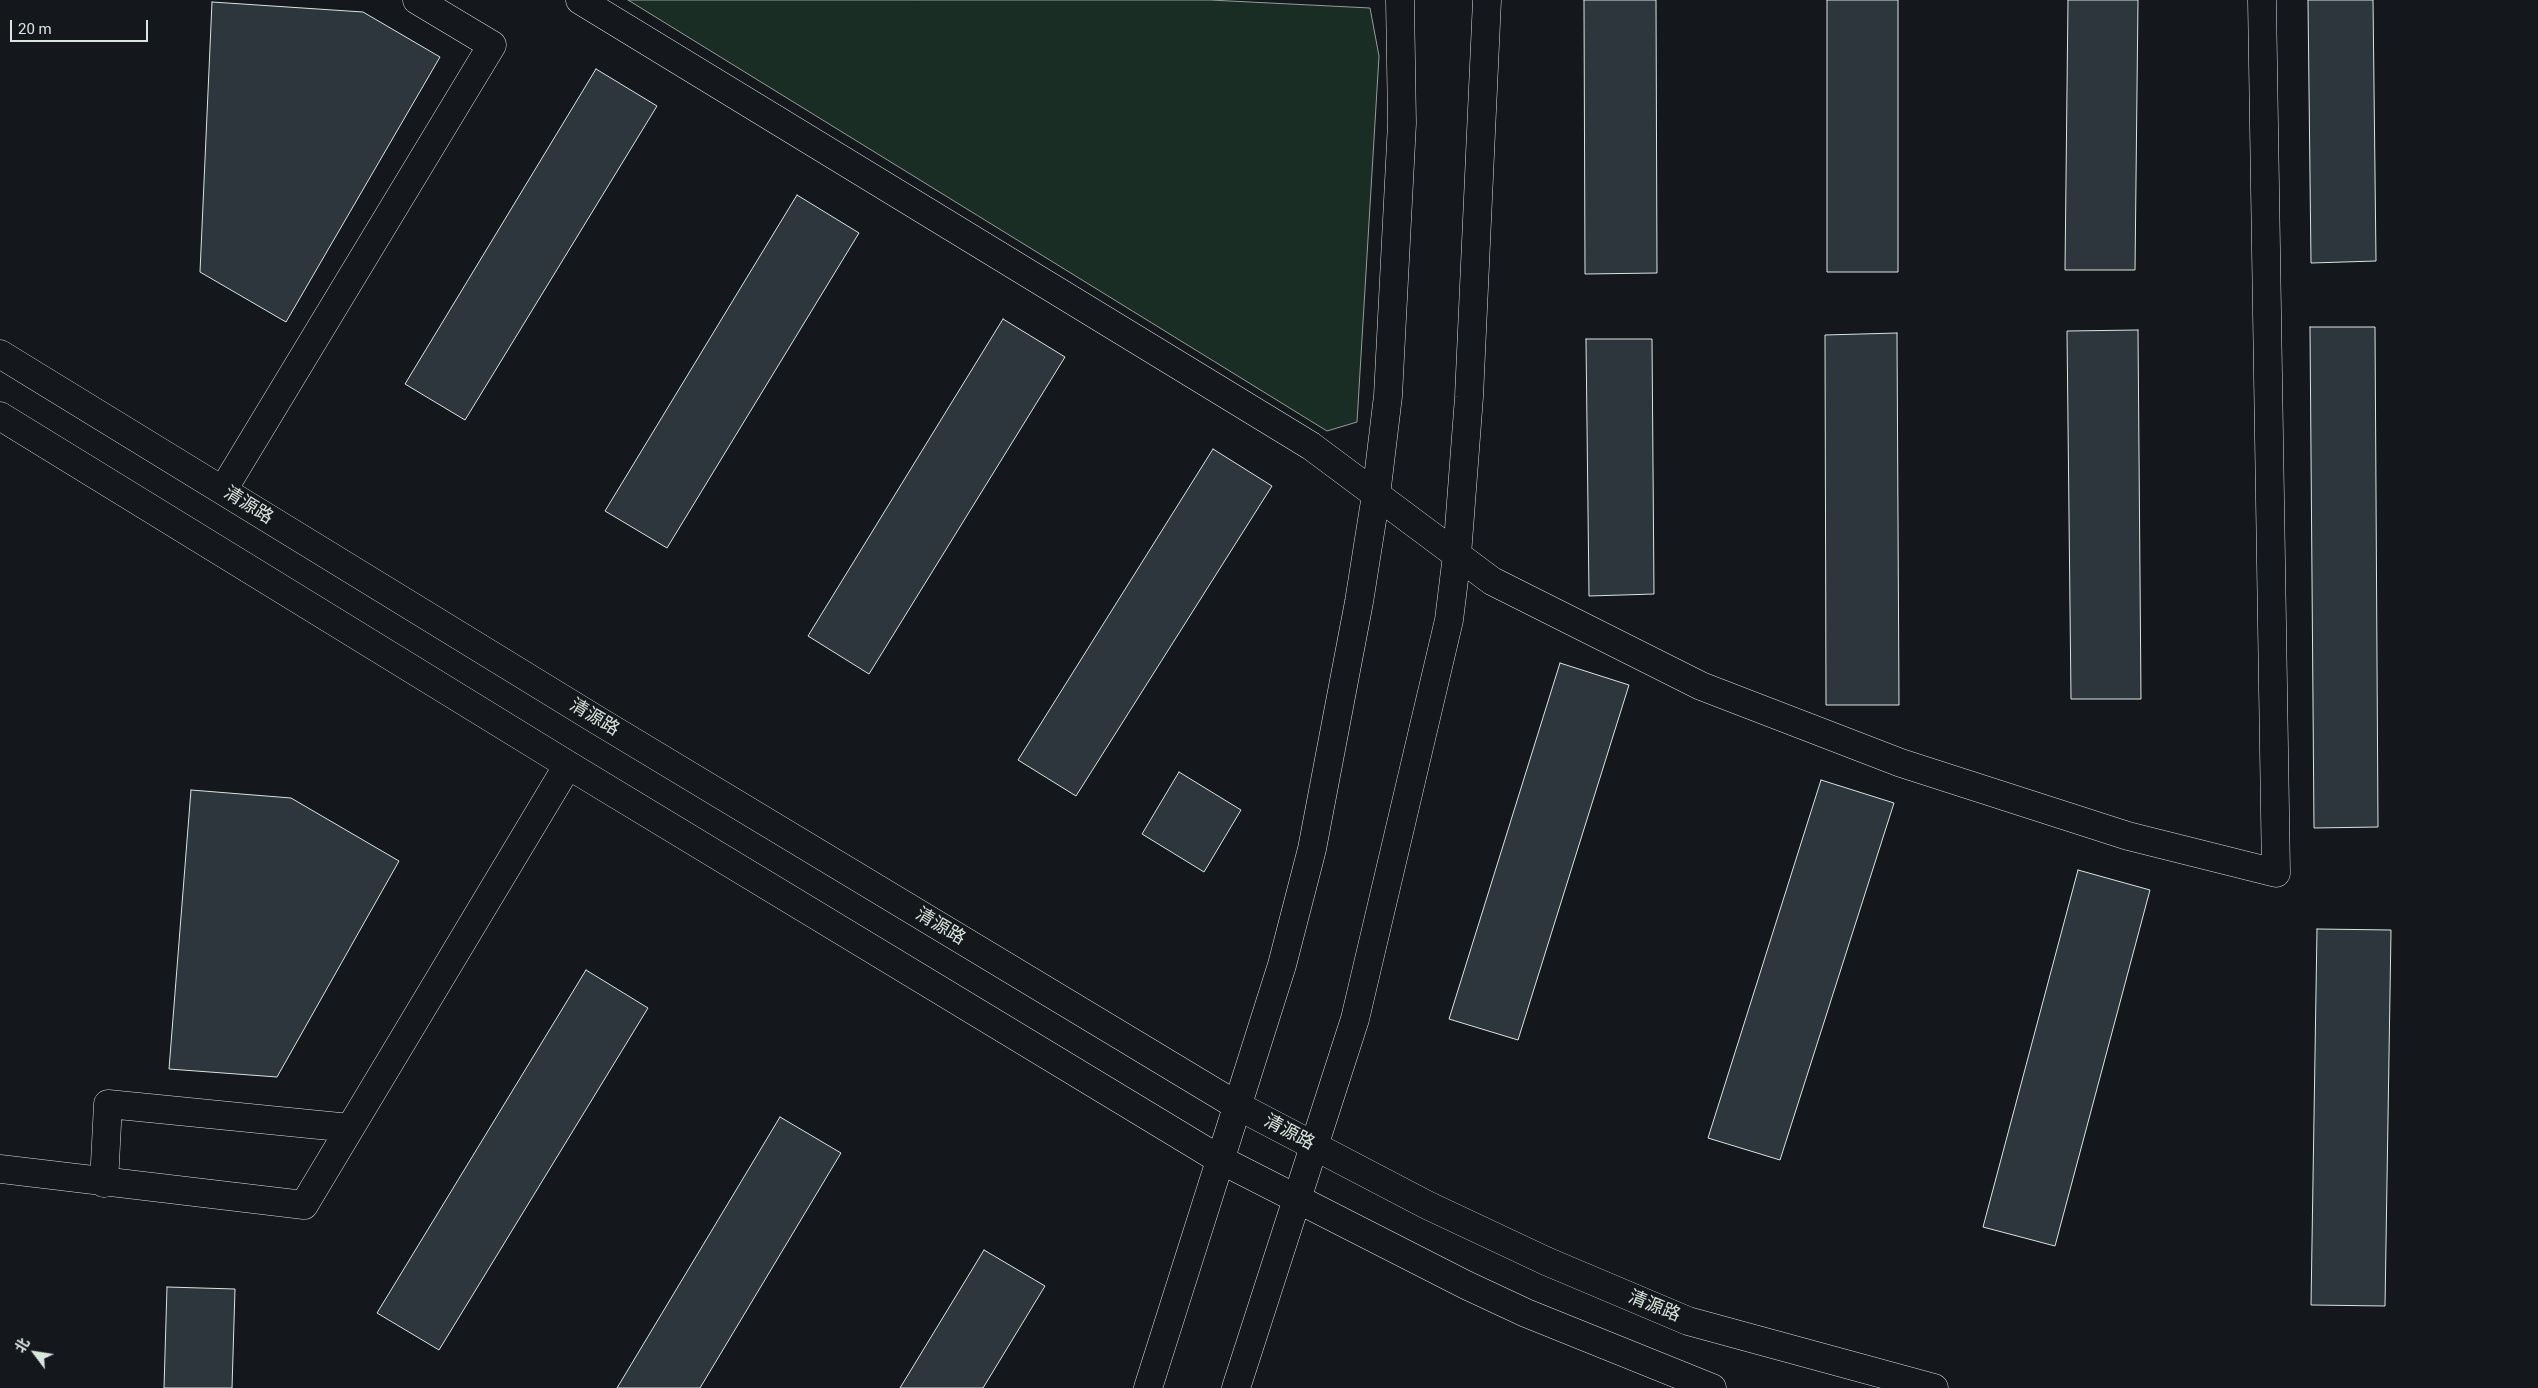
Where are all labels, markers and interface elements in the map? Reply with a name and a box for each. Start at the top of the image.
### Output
scale bar [12,10,150,42]
text: 20 m [18,20,52,38]
street label: 清源路 [219,483,277,529]
street label: 清源路 [565,695,623,741]
street label: 清源路 [911,904,969,950]
street label: 清源路 [1260,1111,1318,1155]
street label: 清源路 [1625,1287,1683,1327]
north arrow [10,1328,60,1378]
text: 北 [12,1335,33,1355]

